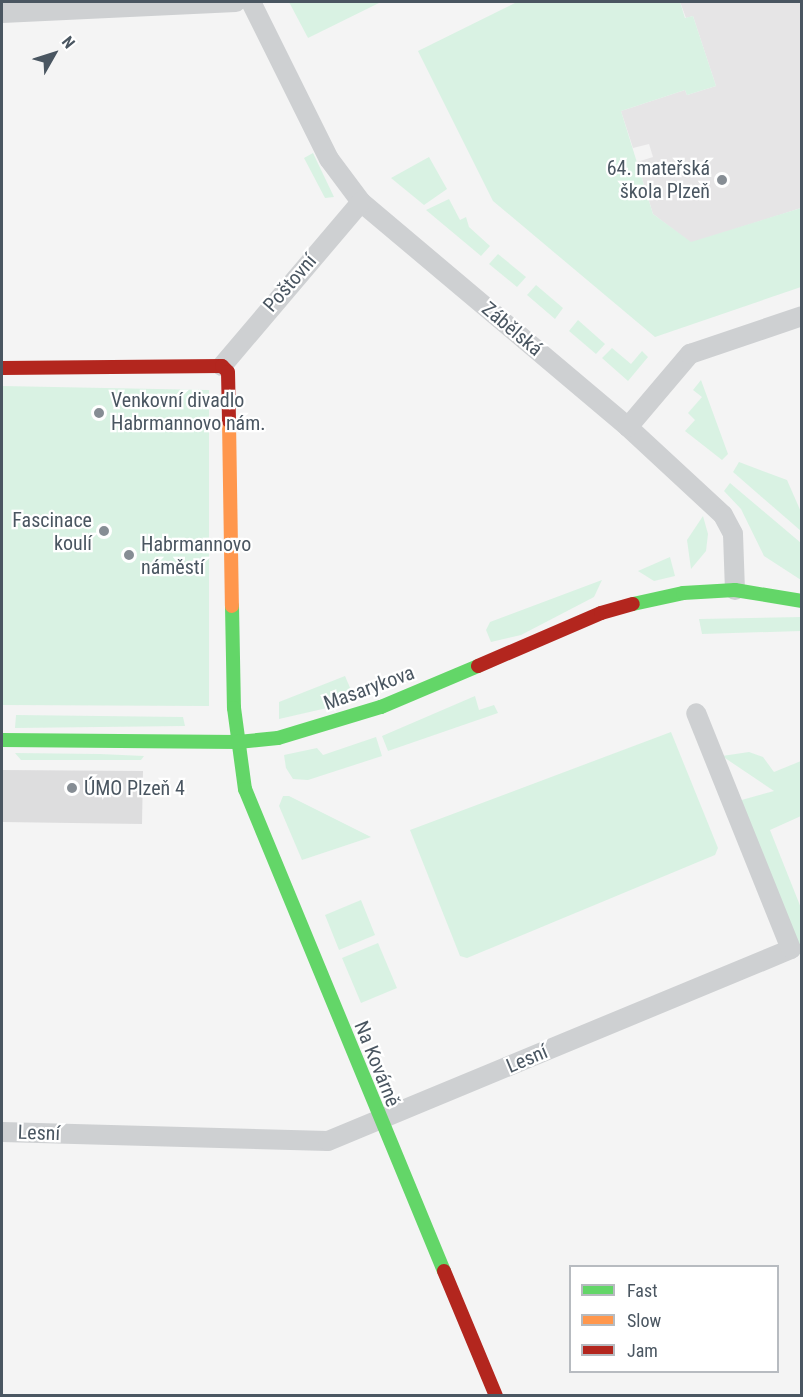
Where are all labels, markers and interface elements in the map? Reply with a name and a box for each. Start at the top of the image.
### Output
north arrow [24,24,84,84]
text: N [58,33,79,52]
place label: 64. mateřská škola Plzeň [607,156,710,203]
marker: 64. mateřská škola Plzeň [715,173,729,187]
street label: Poštovní [258,249,322,317]
street label: Zábělská [477,297,547,361]
place label: Venkovní divadlo Habrmannovo nám. [111,389,265,436]
marker: Venkovní divadlo Habrmannovo nám. [92,406,106,420]
place label: Fascinace koulí [12,508,92,555]
marker: Fascinace koulí [97,524,111,538]
place label: Habrmannovo náměstí [141,532,251,579]
marker: Habrmannovo náměstí [122,548,136,562]
street label: Masarykova [320,660,418,716]
place label: ÚMO Plzeň 4 [84,776,185,800]
marker: ÚMO Plzeň 4 [65,781,79,795]
street label: Na Kovárně [349,1018,405,1110]
street label: Lesní [503,1040,551,1078]
street label: Lesní [17,1120,61,1146]
legend [569,1265,779,1373]
text: Fast [627,1280,658,1301]
text: Slow [627,1310,661,1331]
text: Jam [627,1340,658,1361]

